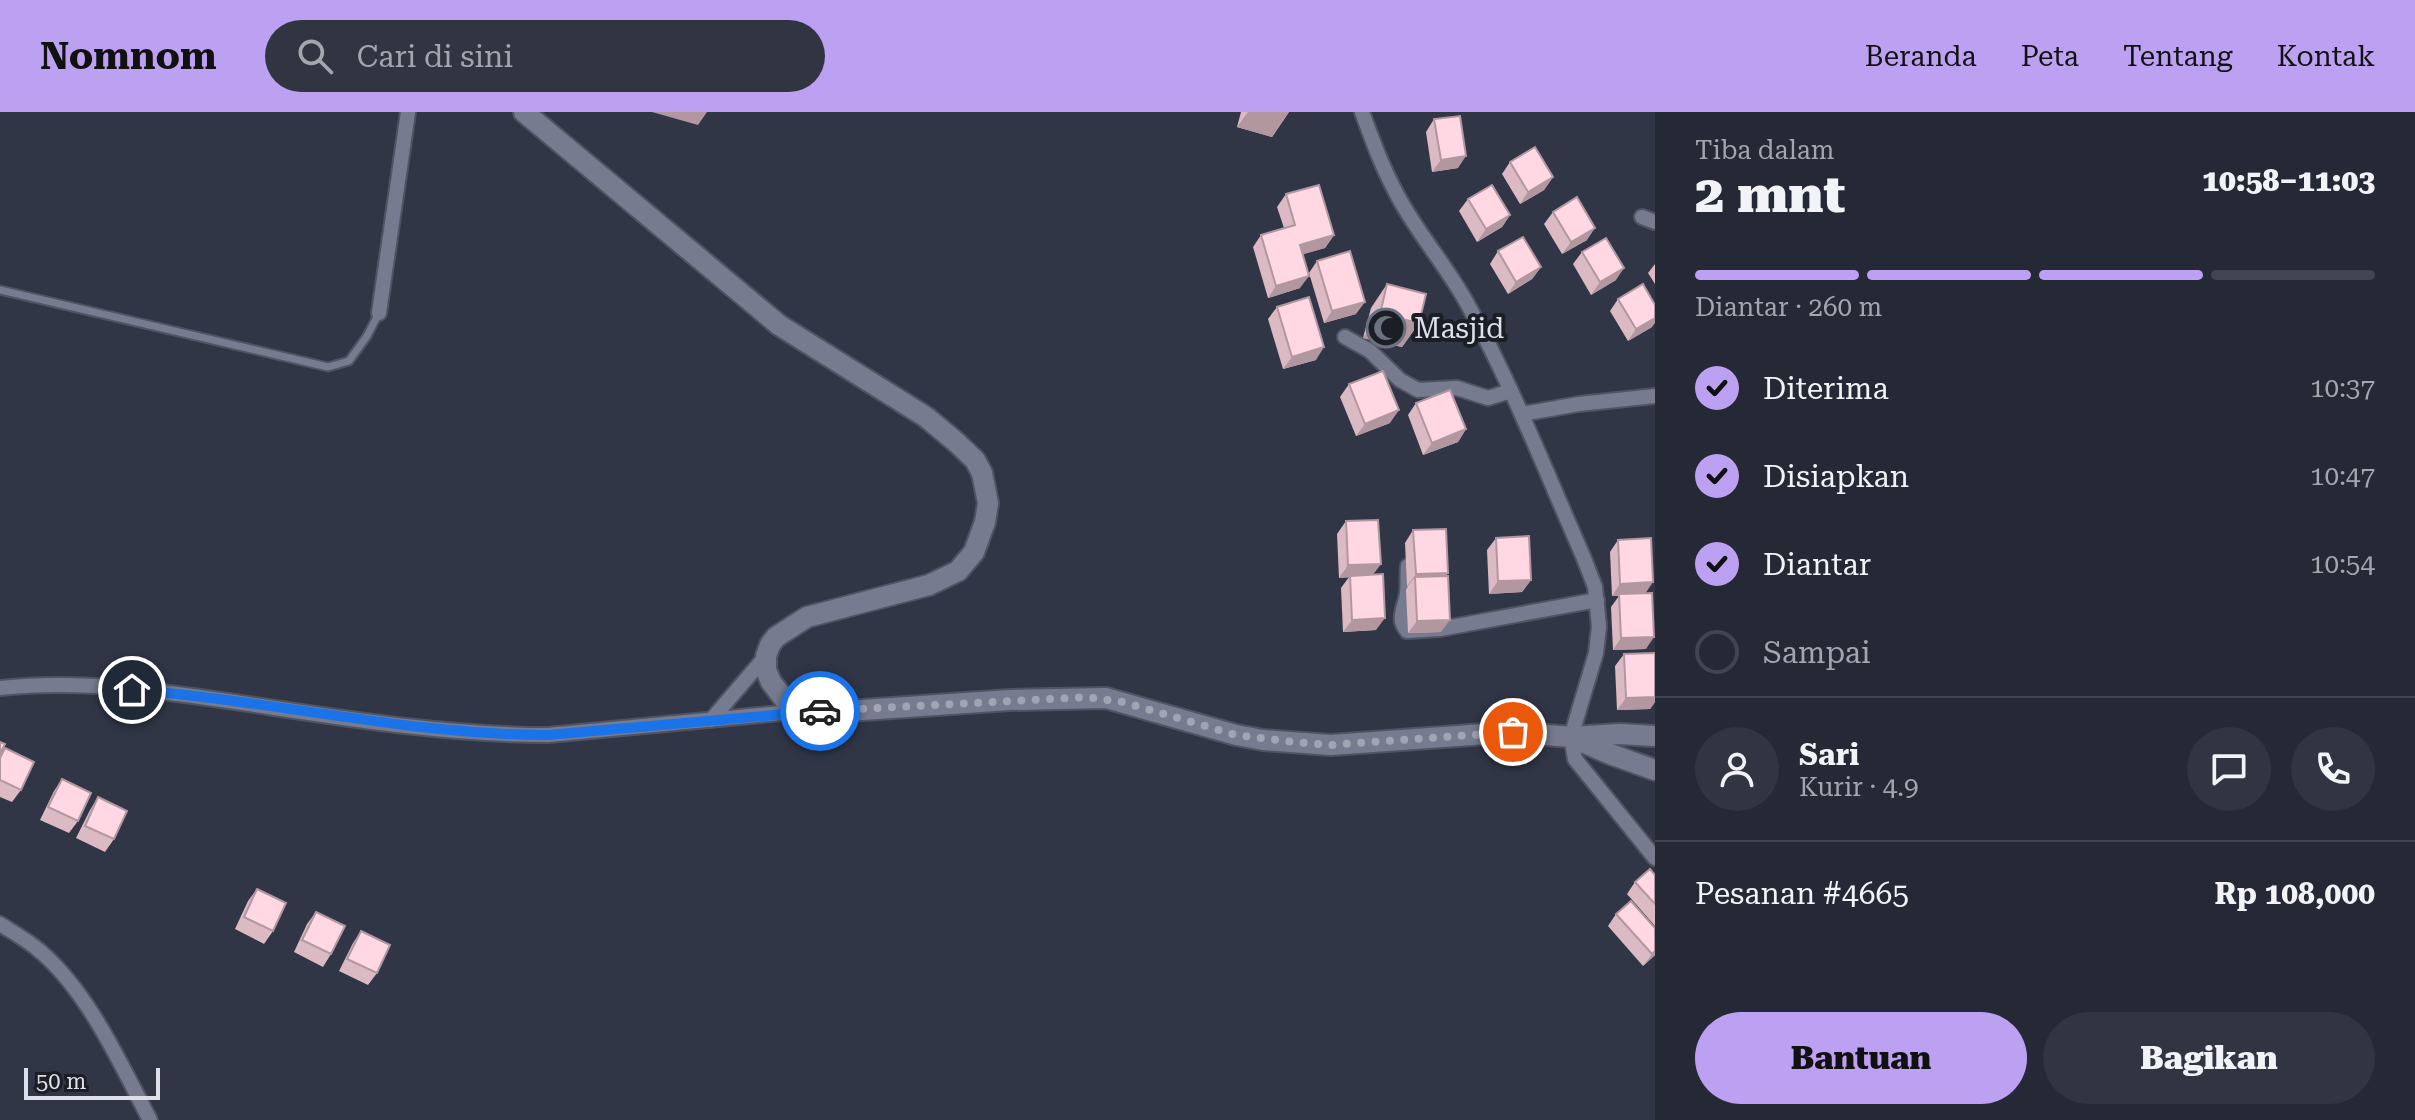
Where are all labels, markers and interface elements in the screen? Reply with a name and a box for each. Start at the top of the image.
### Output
search box [265,20,825,92]
text: Nomnom [40,34,217,78]
icon: search [293,34,337,78]
text: Cari di sini [357,39,513,74]
text: Beranda [1865,40,1977,73]
text: Peta [2021,40,2079,73]
text: Tentang [2123,40,2233,73]
text: Kontak [2277,40,2375,73]
text: Tiba dalam [1695,135,1834,165]
text: 10:58–11:03 [2202,163,2375,198]
text: 2 mnt [1695,164,1845,225]
text: Diantar · 260 m [1695,292,1882,322]
mosque icon: Masjid [1365,307,1407,349]
place label: Masjid [1414,312,1504,345]
icon: check [1695,366,1739,410]
text: Diterima [1763,371,1889,406]
text: 10:37 [2310,373,2375,403]
icon: check [1695,454,1739,498]
text: Disiapkan [1763,459,1909,494]
text: 10:47 [2310,461,2375,491]
icon: check [1695,542,1739,586]
text: Diantar [1763,547,1871,582]
text: 10:54 [2310,549,2375,579]
text: Sampai [1763,635,1871,670]
pin [98,656,166,724]
icon: home [110,668,154,712]
courier [780,671,860,751]
icon: car [798,689,842,733]
pin [1479,698,1547,766]
icon: bag [1491,710,1535,754]
button: person [1695,727,1779,811]
button: chat [2187,727,2271,811]
button: phone [2291,727,2375,811]
text: Sari [1799,737,1859,772]
text: Kurir · 4.9 [1799,772,1919,802]
text: Pesanan #4665 [1695,876,1909,911]
text: Rp 108,000 [2214,876,2375,911]
button: Bantuan [1695,1012,2027,1104]
button: Bagikan [2043,1012,2375,1104]
scale bar [24,1064,160,1100]
text: 50 m [36,1069,86,1094]

